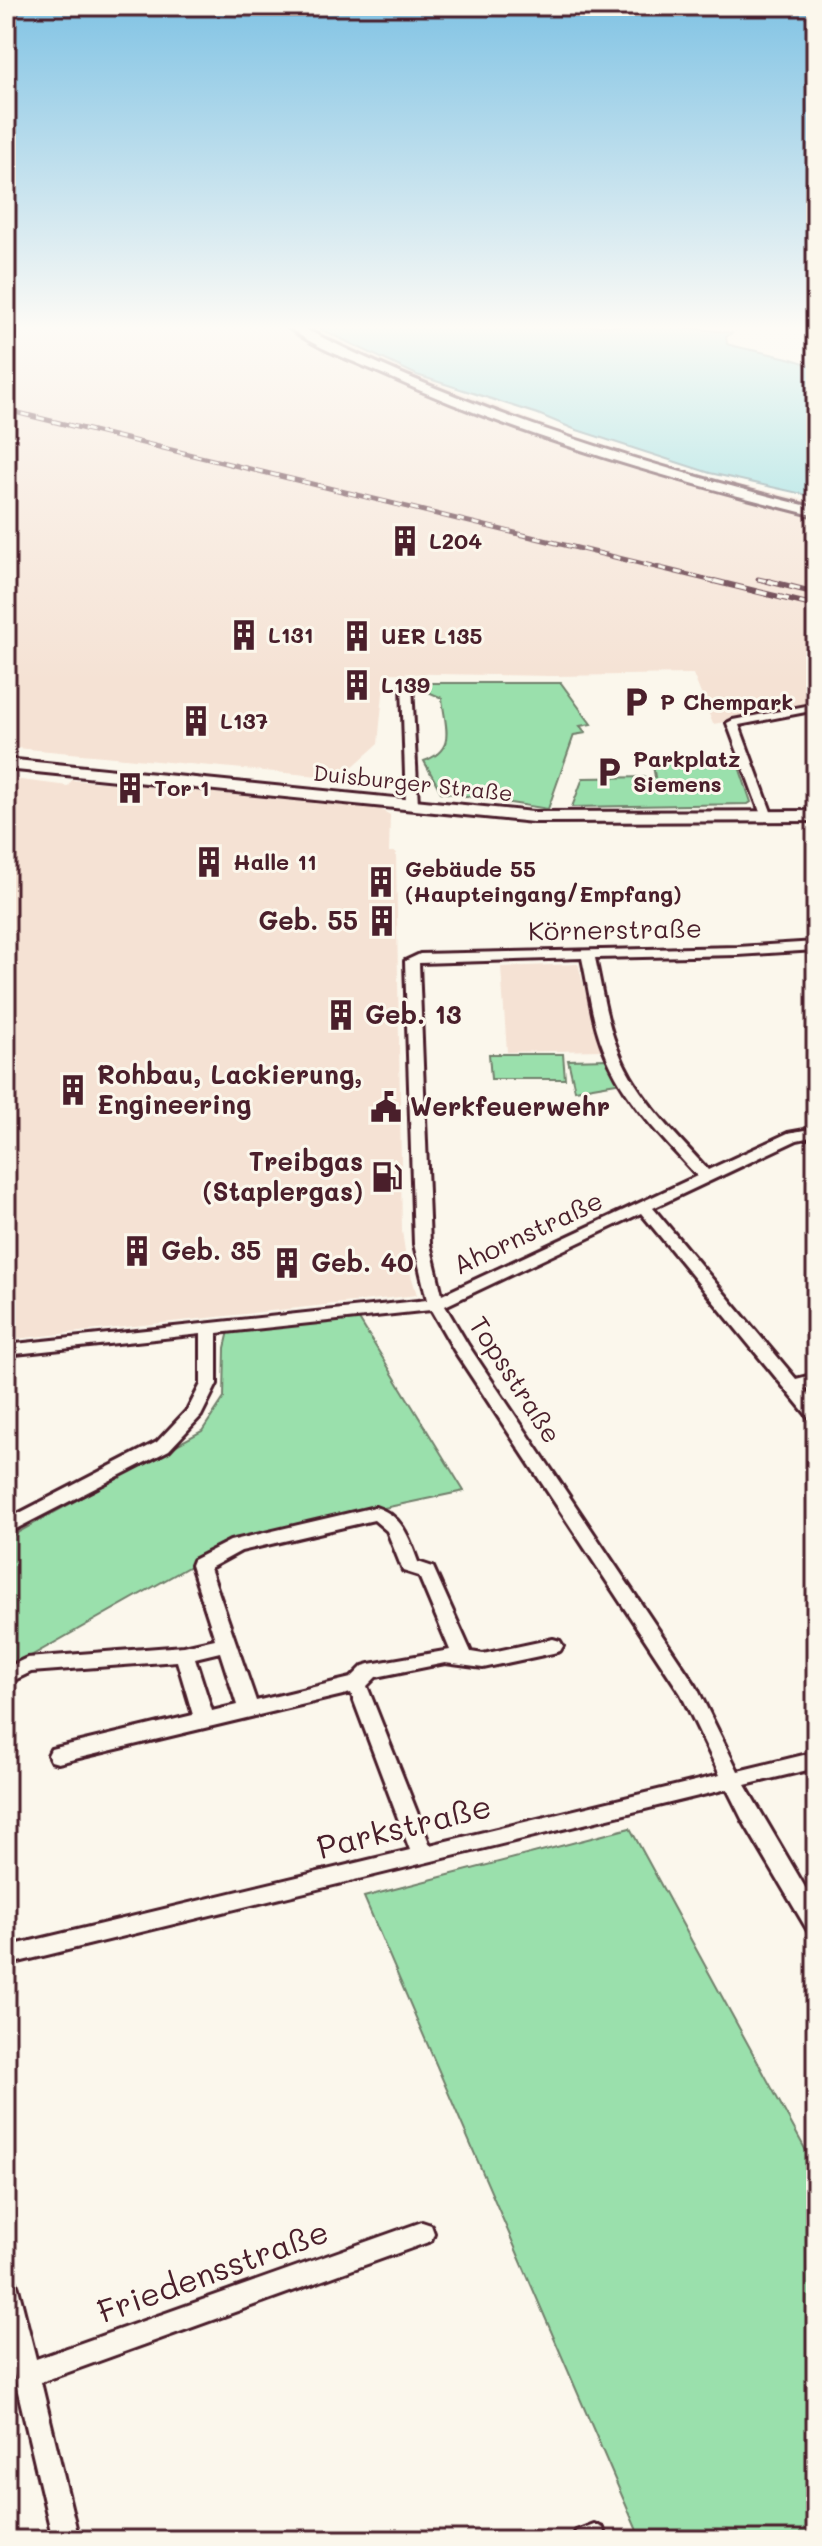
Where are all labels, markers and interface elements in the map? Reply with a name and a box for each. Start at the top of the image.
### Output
building icon: L204 [388,524,422,558]
place label: L204 [429,526,482,555]
building icon: L131 [227,618,261,652]
building icon: UER L135 [340,619,374,653]
place label: L131 [268,620,313,649]
place label: UER L135 [381,621,482,650]
building icon: L139 [340,668,374,702]
place label: L139 [381,670,430,699]
parking icon: P Chempark [619,685,653,719]
place label: P Chempark [660,687,793,716]
building icon: L137 [179,704,213,738]
place label: L137 [220,706,268,735]
place label: Parkplatz Siemens [633,744,740,798]
parking icon: Parkplatz Siemens [592,755,626,789]
street label: Duisburger Straße [312,758,514,807]
building icon: Tor 1 [113,771,147,805]
place label: Tor 1 [154,773,209,802]
building icon: Halle 11 [192,845,226,879]
place label: Halle 11 [233,847,317,876]
place label: Gebäude 55 (Haupteingang/Empfang) [405,854,682,908]
building icon: Gebäude 55 (Haupteingang/Empfang) [364,865,398,899]
place label: Geb. 55 [258,903,358,937]
building icon: Geb. 55 [365,904,399,938]
street label: Körnerstraße [528,910,702,948]
place label: Geb. 13 [365,997,462,1031]
building icon: Geb. 13 [324,998,358,1032]
place label: Rohbau, Lackierung, Engineering [97,1057,362,1121]
building icon: Rohbau, Lackierung, Engineering [56,1073,90,1107]
place label: Werkfeuerwehr [410,1089,610,1123]
public building icon: Werkfeuerwehr [369,1090,403,1124]
place label: Treibgas (Staplergas) [203,1144,363,1208]
fuel station icon: Treibgas (Staplergas) [370,1160,404,1194]
street label: Ahornstraße [447,1183,608,1282]
place label: Geb. 35 [161,1233,261,1267]
building icon: Geb. 35 [120,1234,154,1268]
place label: Geb. 40 [311,1245,414,1279]
building icon: Geb. 40 [270,1246,304,1280]
street label: Topsstraße [462,1310,569,1449]
street label: Parkstraße [312,1783,495,1867]
street label: Friedensstraße [91,2209,334,2331]

